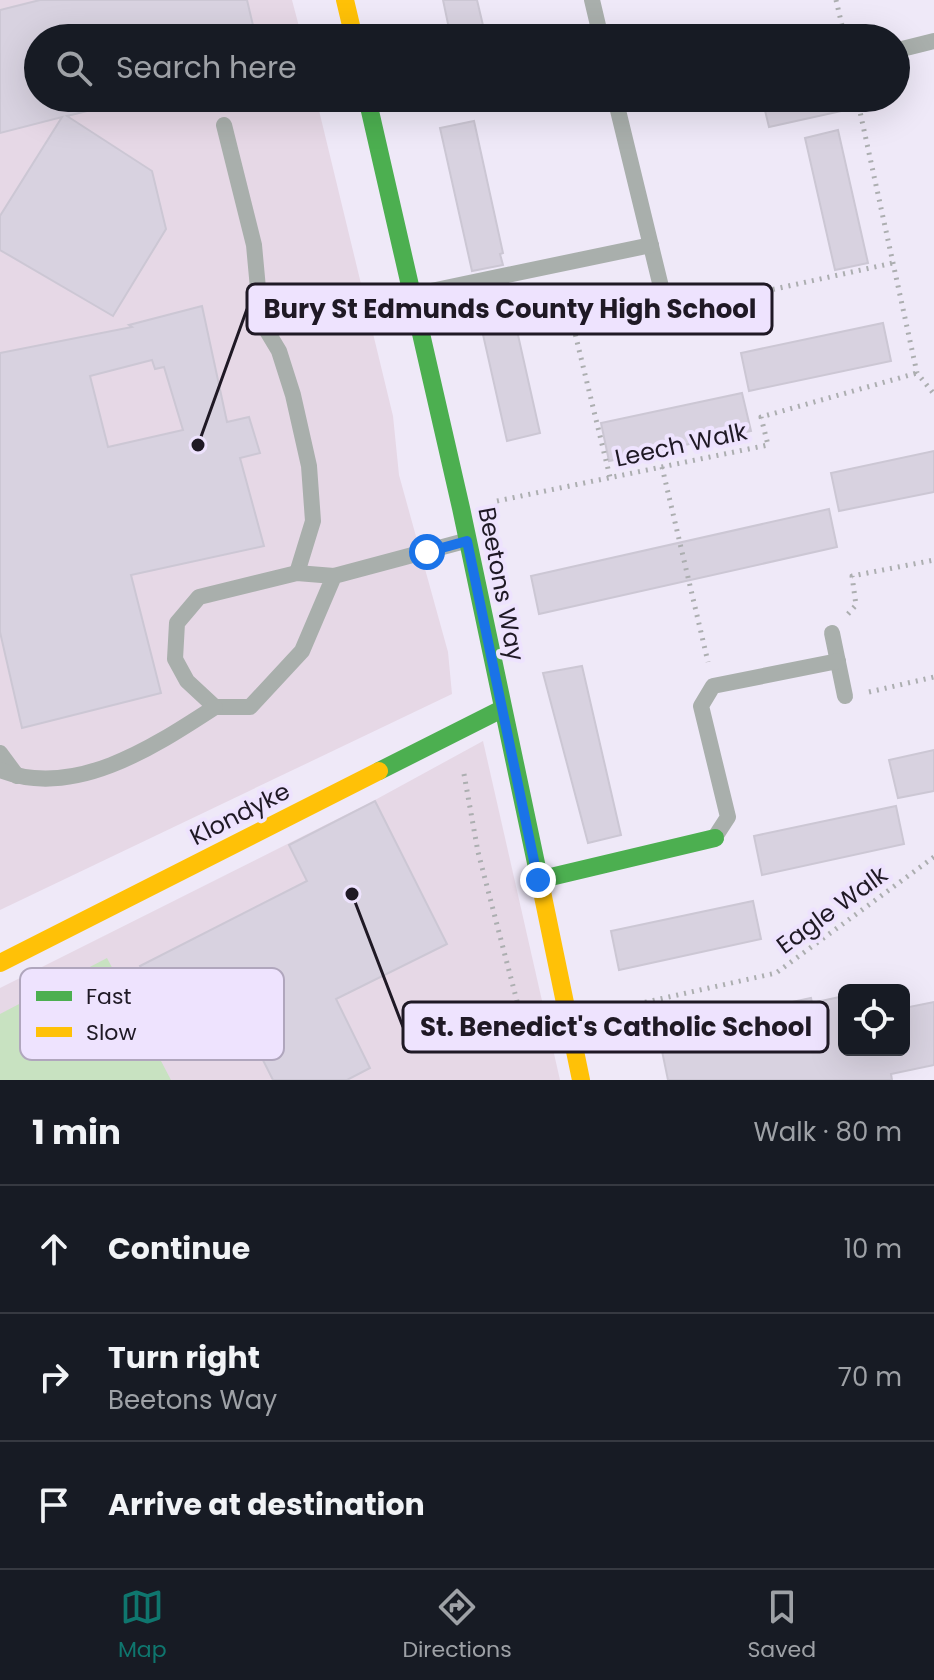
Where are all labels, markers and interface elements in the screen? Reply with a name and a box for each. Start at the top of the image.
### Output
search box [24,24,910,112]
icon: search [52,46,96,90]
text: Search here [116,46,297,89]
callout: Bury St Edmunds County High School [247,284,772,334]
text: Bury St Edmunds County High School [263,291,757,327]
street label: Leech Walk [612,414,751,475]
street label: Beetons Way [470,504,533,664]
route start [409,534,445,570]
street label: Klondyke [184,774,295,853]
street label: Eagle Walk [769,858,894,961]
route end [520,862,556,898]
legend [20,968,284,1060]
text: Fast [86,981,131,1012]
map controls [838,984,910,1056]
button: locate [838,984,910,1056]
callout: St. Benedict's Catholic School [403,1002,828,1052]
text: St. Benedict's Catholic School [420,1009,812,1045]
text: Slow [86,1017,136,1048]
text: 1 min [32,1108,121,1156]
text: Walk · 80 m [753,1114,902,1150]
icon: ahead [32,1227,76,1271]
text: Continue [108,1227,250,1270]
text: 10 m [844,1231,902,1267]
text: Turn right [108,1336,260,1379]
icon: right [32,1355,76,1399]
text: 70 m [838,1359,902,1395]
text: Beetons Way [108,1382,277,1418]
icon: arrive [32,1483,76,1527]
text: Arrive at destination [108,1483,425,1526]
tab: Map [118,1585,167,1666]
tab: Directions [402,1585,512,1666]
tab: Saved [747,1585,816,1666]

